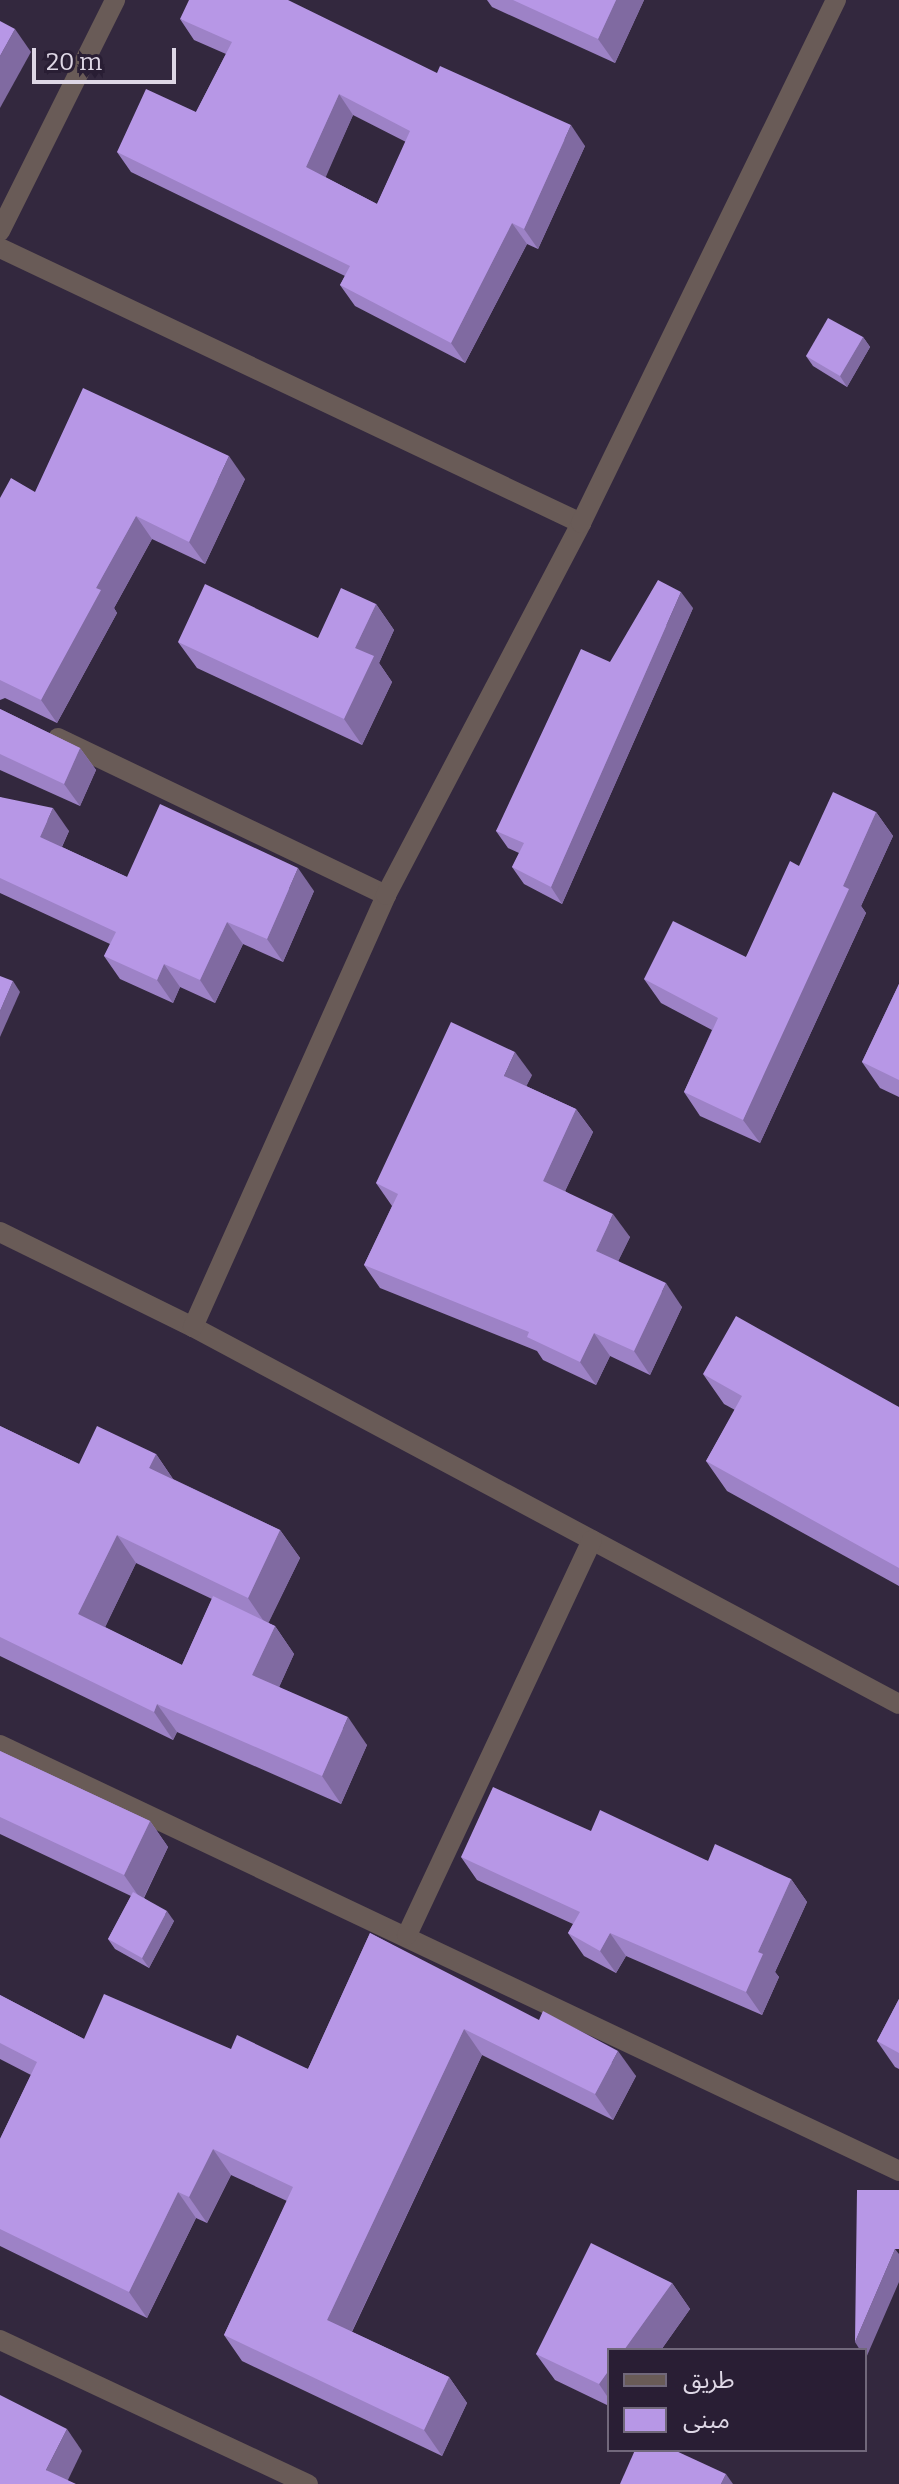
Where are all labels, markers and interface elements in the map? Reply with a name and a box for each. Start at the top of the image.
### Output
scale bar [36,32,180,82]
text: 20 m [46,48,102,76]
legend [607,2348,867,2452]
text: طريق [683,2366,735,2394]
text: مبنى [683,2406,730,2434]

